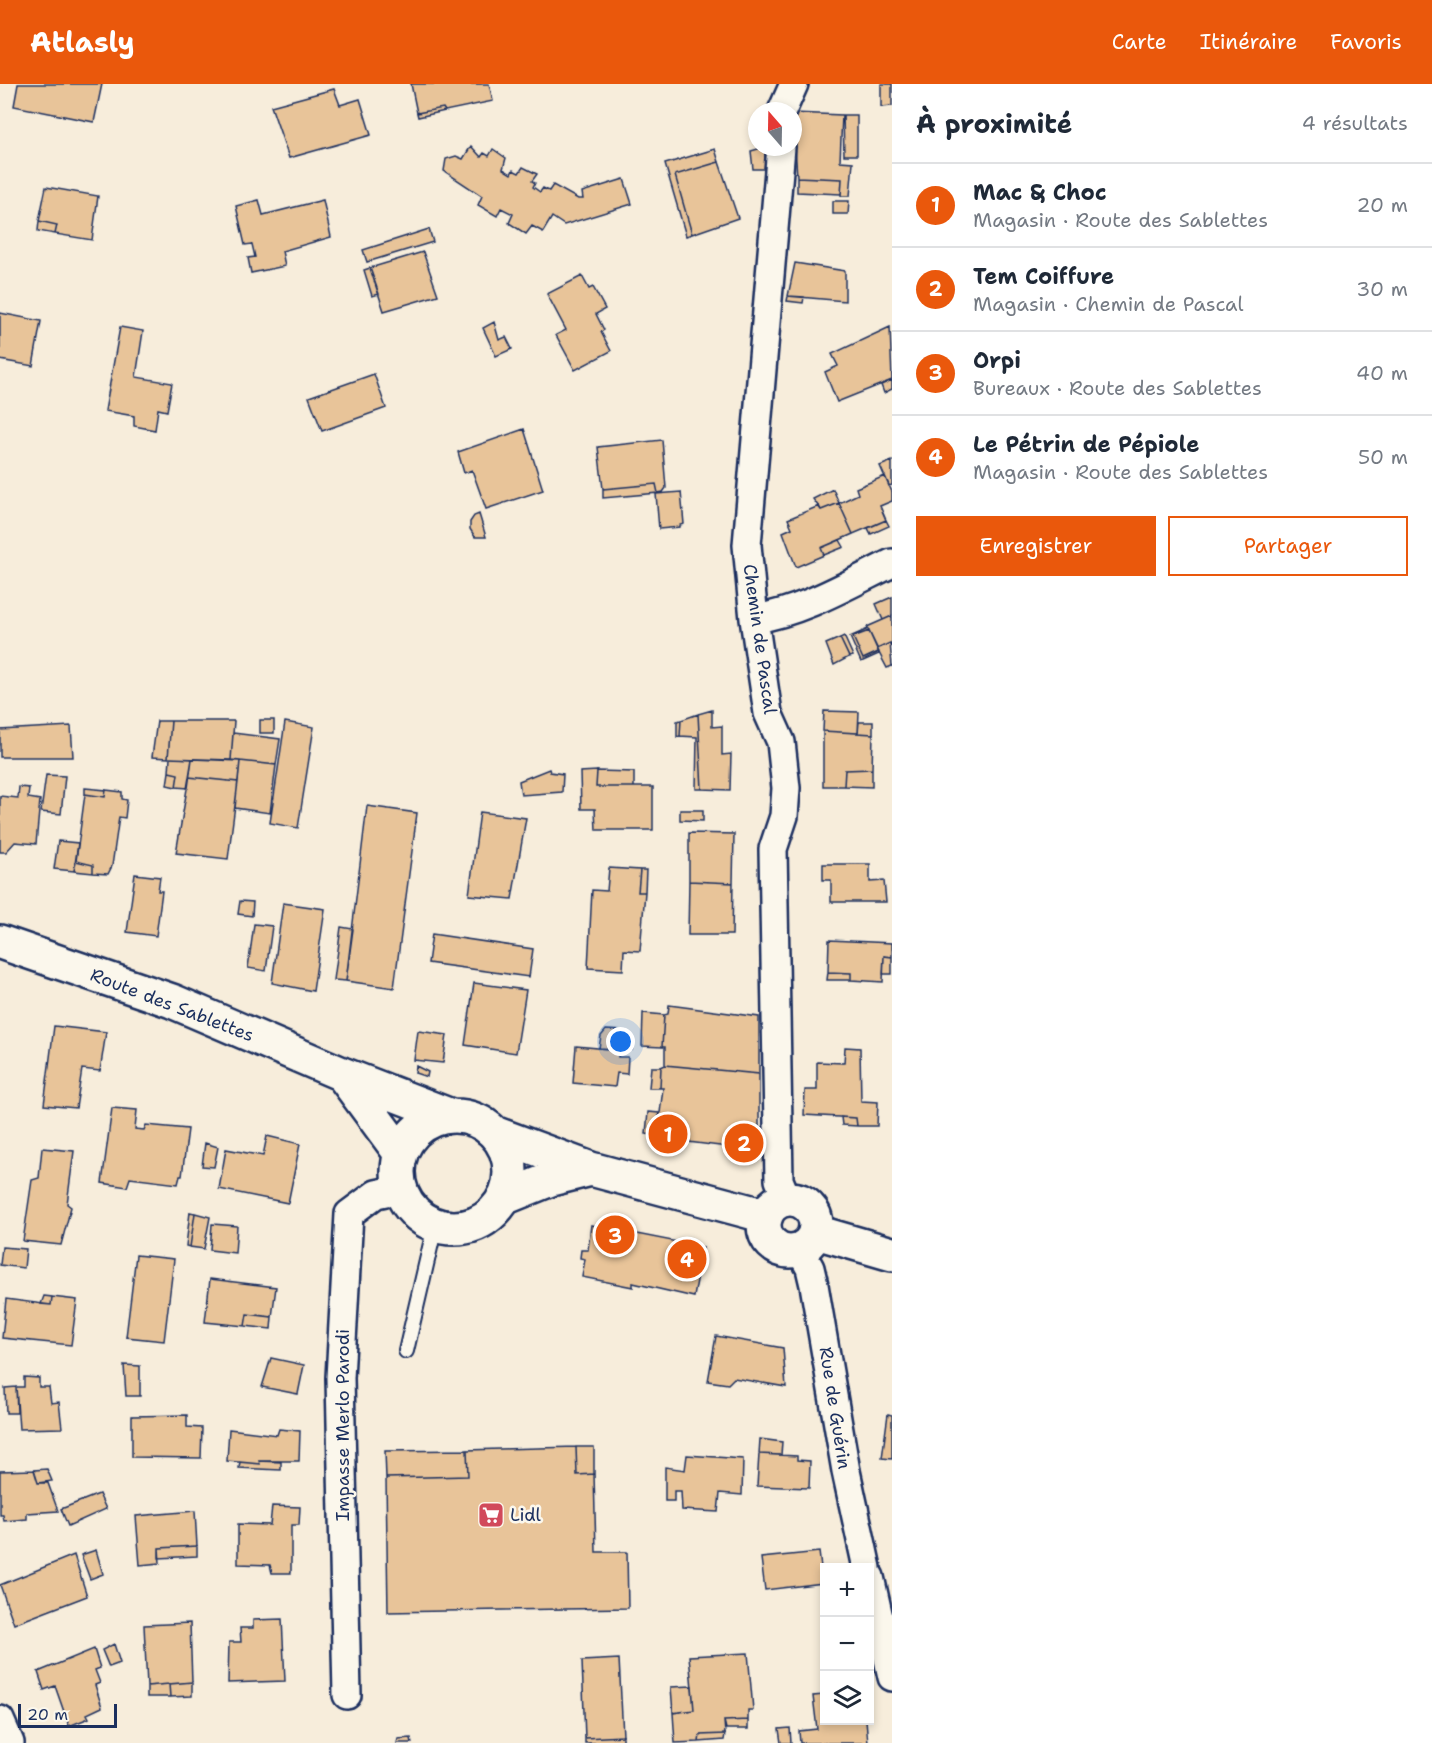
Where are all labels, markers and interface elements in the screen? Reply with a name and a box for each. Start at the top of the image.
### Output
text: Atlasly [30,23,135,61]
text: Carte [1112,28,1167,56]
text: Itinéraire [1200,28,1297,56]
text: Favoris [1330,28,1402,56]
north arrow [748,102,802,156]
text: À proximité [916,106,1072,141]
text: 4 résultats [1302,110,1408,136]
text: Mac & Choc [973,178,1107,207]
text: 1 [931,192,940,218]
text: 20 m [1357,192,1408,218]
text: Magasin · Route des Sablettes [973,207,1268,233]
text: Tem Coiffure [973,262,1114,291]
text: 2 [929,276,943,302]
text: 30 m [1356,276,1408,302]
text: Magasin · Chemin de Pascal [973,291,1244,317]
text: Orpi [973,346,1021,375]
text: 3 [929,360,943,386]
text: 40 m [1356,360,1408,386]
text: Bureaux · Route des Sablettes [973,375,1262,401]
text: Le Pétrin de Pépiole [973,430,1199,459]
text: 4 [929,444,943,470]
text: 50 m [1358,444,1408,470]
text: Magasin · Route des Sablettes [973,459,1268,485]
button: Enregistrer [916,516,1156,576]
button: Partager [1168,516,1408,576]
street label: Chemin de Pascal [738,562,782,716]
street label: Route des Sablettes [87,963,257,1047]
your location [606,1027,635,1056]
pin: 1 [648,1112,688,1156]
pin: 2 [724,1120,764,1166]
pin: 3 [596,1212,634,1258]
pin: 4 [668,1236,706,1282]
street label: Impasse Merlo Parodi [331,1329,355,1521]
street label: Rue de Guérin [813,1345,857,1471]
supermarket icon: Lidl [476,1500,506,1530]
place label: Lidl [510,1503,542,1527]
map controls [820,1563,874,1725]
button: + [820,1563,874,1617]
button: − [820,1617,874,1671]
button: layers [820,1671,874,1725]
scale bar [18,1701,117,1728]
text: 20 m [27,1704,68,1725]

